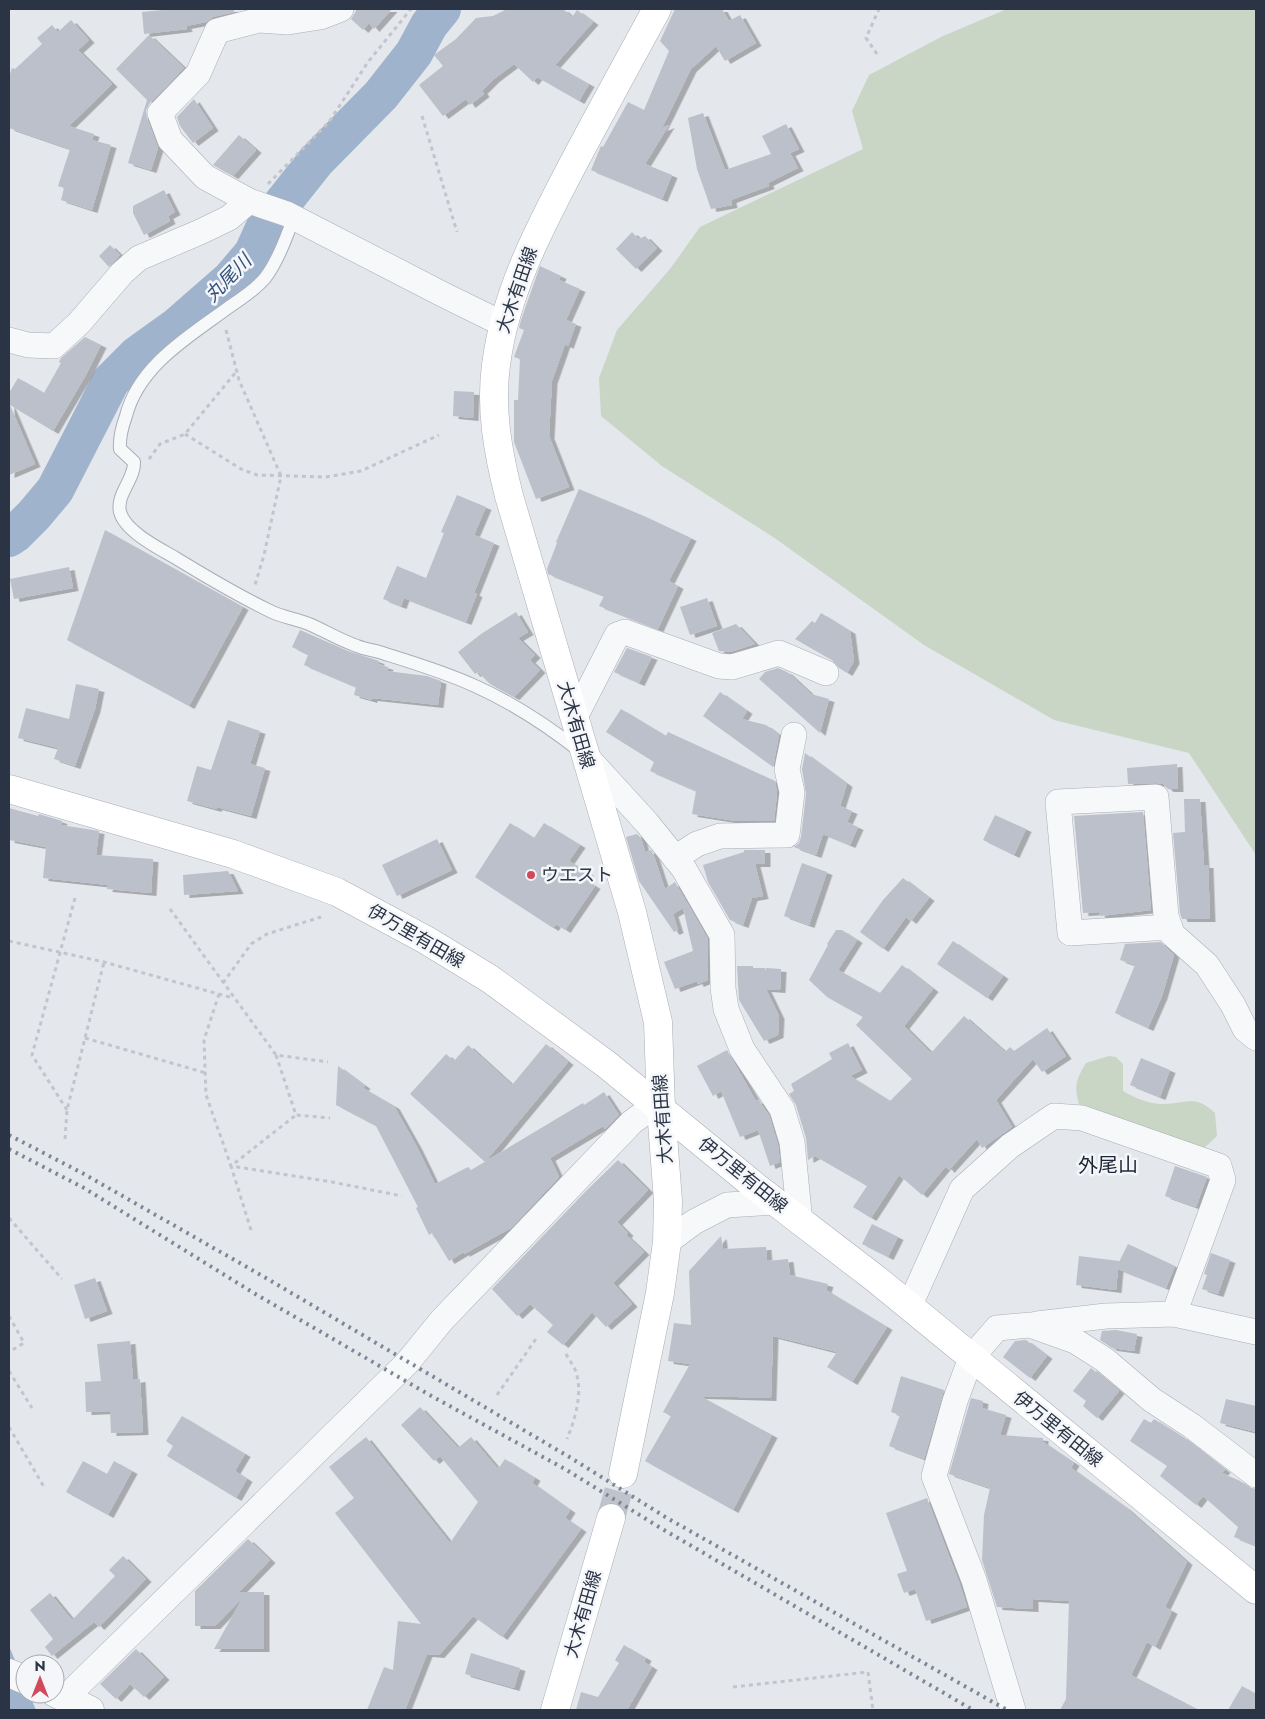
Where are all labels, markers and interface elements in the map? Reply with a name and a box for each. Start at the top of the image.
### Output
street label: 大木有田線 [490,243,544,337]
water label: 丸尾川 [198,247,259,308]
street label: 大木有田線 [551,678,601,772]
place label: ウエスト [541,862,613,888]
marker: ウエスト [525,869,537,881]
street label: 伊万里有田線 [363,898,469,974]
street label: 大木有田線 [647,1073,679,1165]
street label: 伊万里有田線 [693,1131,793,1219]
district label: 外尾山 [1078,1151,1138,1180]
street label: 伊万里有田線 [1008,1385,1108,1473]
street label: 大木有田線 [558,1567,608,1661]
north arrow [15,1654,65,1704]
text: N [34,1656,46,1676]

